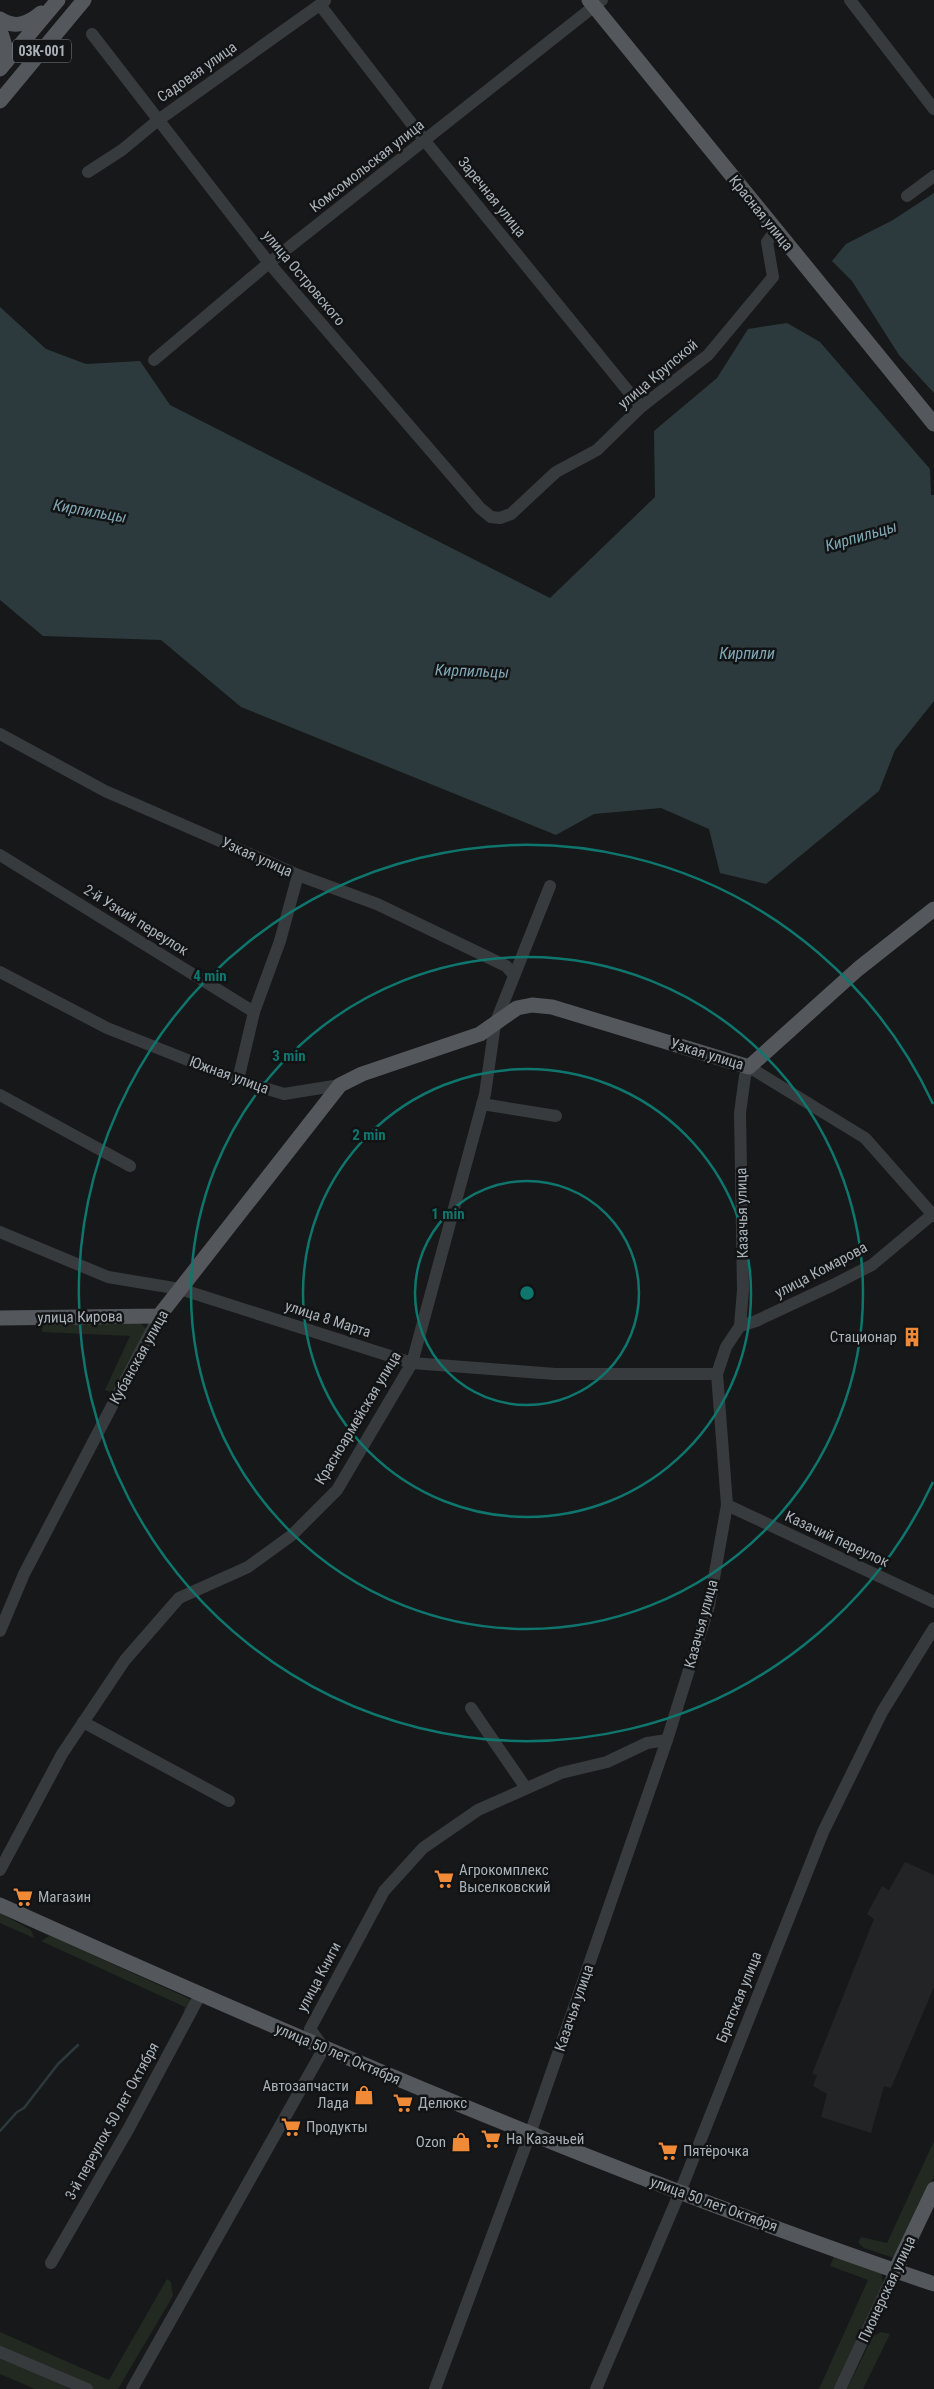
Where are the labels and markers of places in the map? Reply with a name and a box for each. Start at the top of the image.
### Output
centre of rings [518,1284,536,1302]
building icon: Стационар [901,1326,923,1348]
place label: Стационар [830,1328,897,1346]
place label: Агрокомплекс Выселковский [459,1861,551,1896]
supermarket icon: Агрокомплекс Выселковский [433,1868,455,1890]
supermarket icon: Магазин [12,1886,34,1908]
place label: Магазин [38,1888,91,1906]
place label: Автозапчасти Лада [262,2077,349,2112]
shop icon: Автозапчасти Лада [353,2084,375,2106]
supermarket icon: Делюкс [392,2092,414,2114]
place label: Делюкс [418,2094,467,2112]
supermarket icon: Продукты [280,2116,302,2138]
place label: Продукты [306,2118,368,2136]
supermarket icon: На Казачьей [480,2128,502,2150]
place label: На Казачьей [506,2130,584,2148]
shop icon: Ozon [450,2131,472,2153]
place label: Ozon [416,2133,446,2151]
supermarket icon: Пятёрочка [657,2140,679,2162]
place label: Пятёрочка [683,2142,749,2160]

